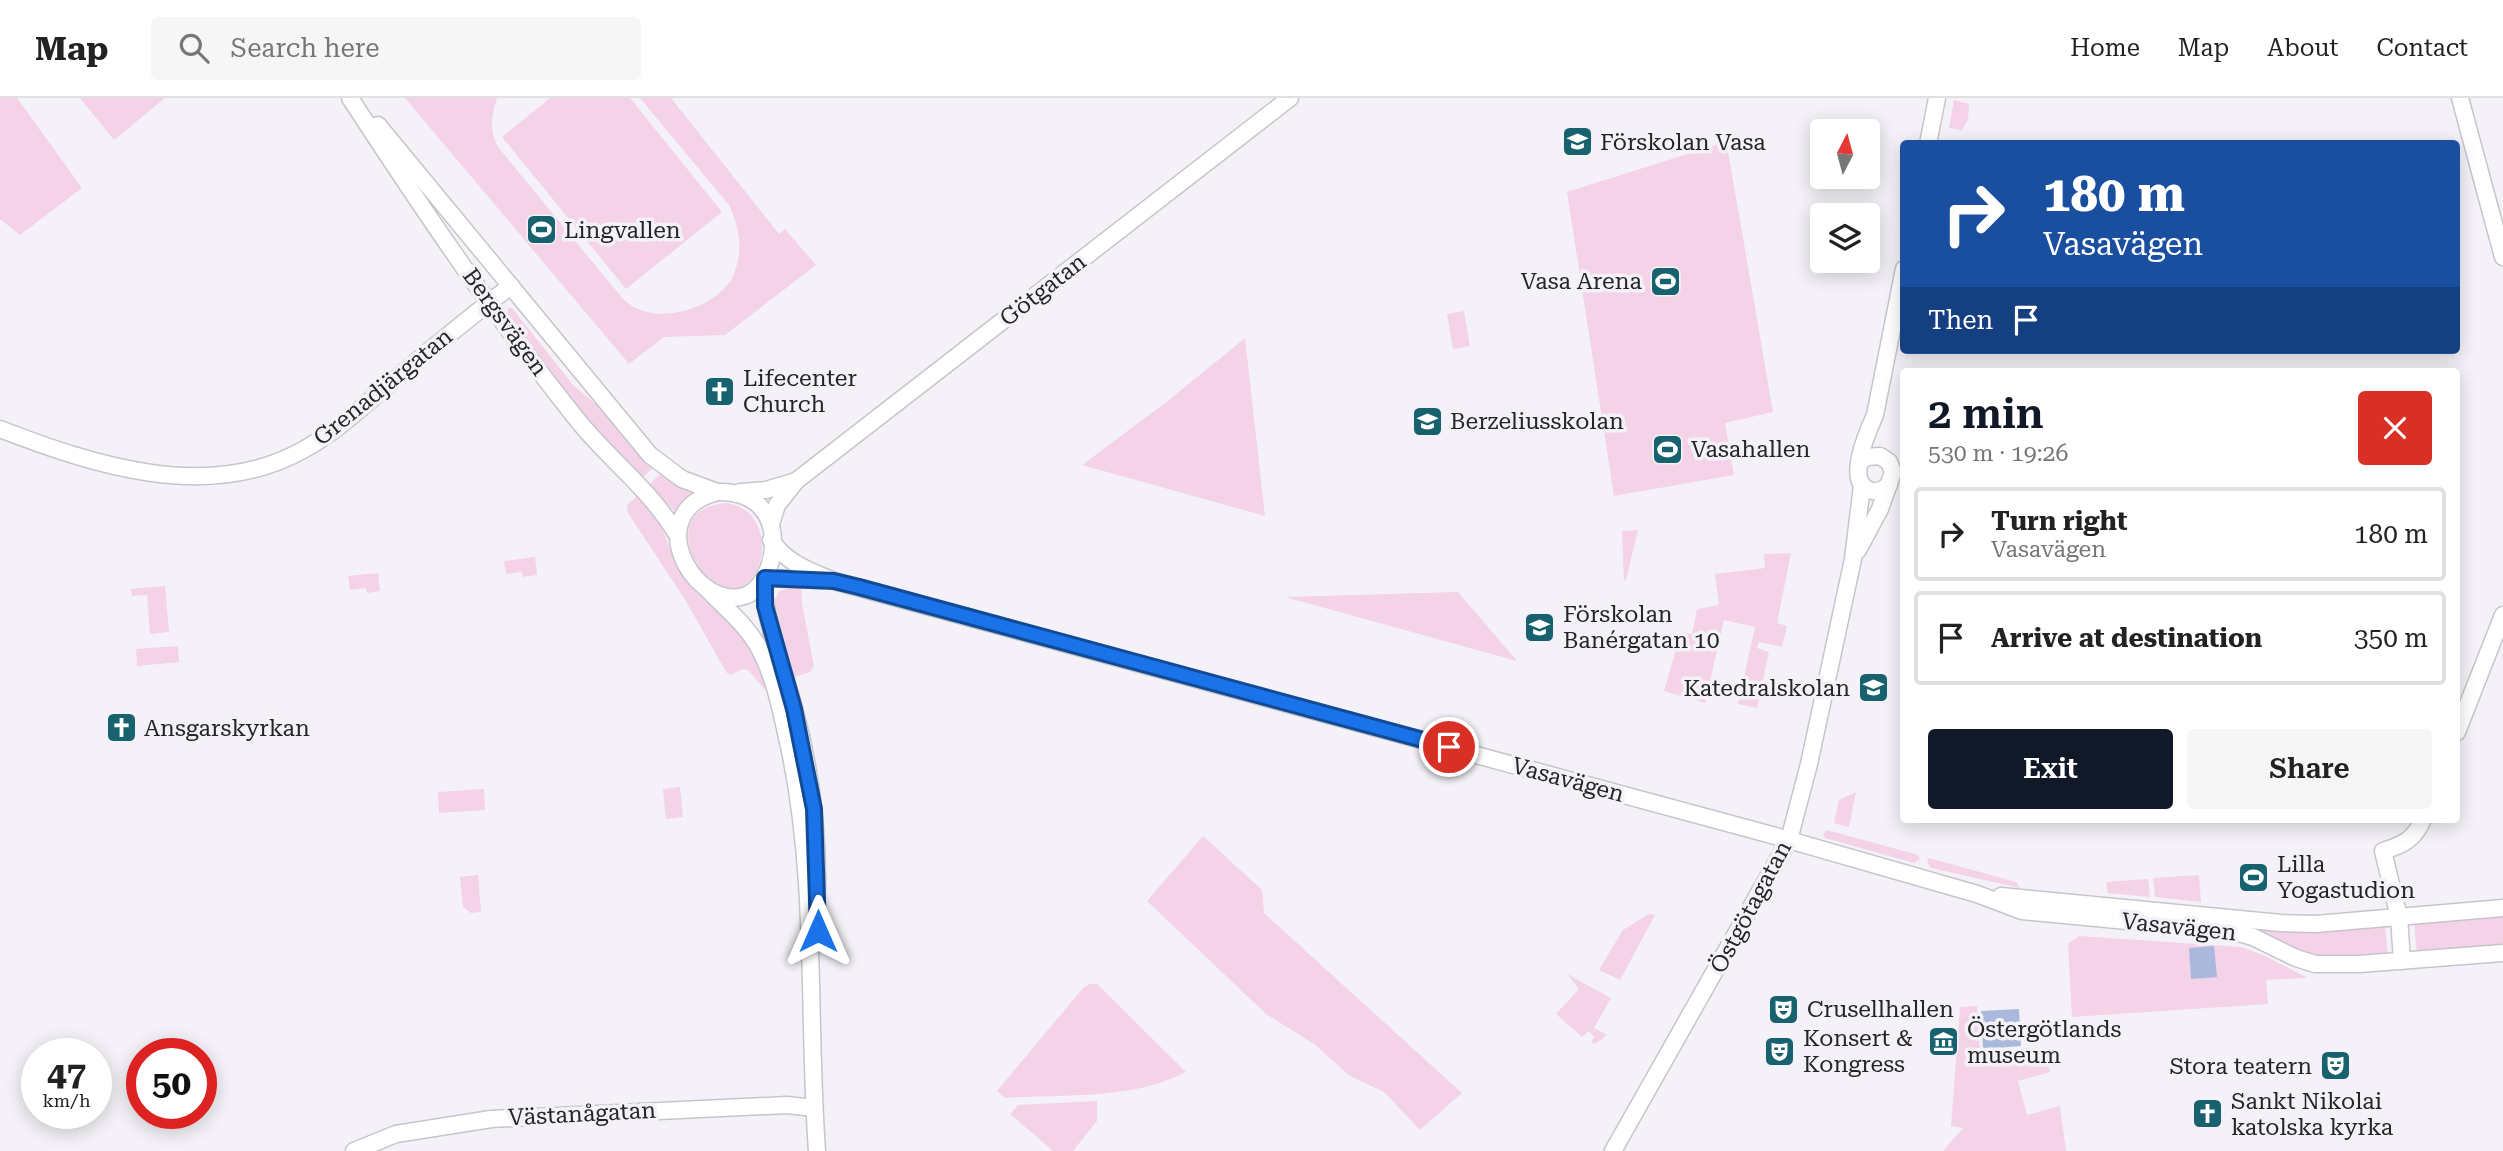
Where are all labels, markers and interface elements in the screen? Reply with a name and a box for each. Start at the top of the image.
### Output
search box [151,17,641,80]
text: Map [35,29,109,68]
icon: search [175,29,213,67]
text: Search here [231,33,380,63]
text: Home [2070,34,2140,62]
text: Map [2178,34,2229,62]
text: About [2267,34,2338,62]
text: Contact [2376,34,2468,62]
north arrow [1810,119,1880,189]
map controls [1810,119,1880,273]
school or university icon: Förskolan Vasa [1560,125,1594,159]
place label: Förskolan Vasa [1600,129,1766,156]
text: 180 m [2043,166,2185,223]
icon: right [1928,168,2019,259]
button: layers [1810,203,1880,273]
sports icon: Lingvallen [524,213,558,247]
place label: Lingvallen [564,217,681,244]
text: Vasavägen [2043,225,2203,263]
street label: Götgatan [995,248,1091,332]
street label: Bergsvägen [457,263,553,381]
sports icon: Vasa Arena [1648,264,1682,298]
place label: Vasa Arena [1521,268,1643,295]
icon: arrive [2007,301,2045,339]
text: Then [1928,305,1993,335]
street label: Grenadjärgatan [308,323,458,451]
place label: Lifecenter Church [743,365,857,418]
church icon: Lifecenter Church [703,374,737,408]
text: 2 min [1928,389,2044,438]
button: close [2358,391,2432,465]
school or university icon: Berzeliusskolan [1410,404,1444,438]
place label: Berzeliusskolan [1450,408,1624,435]
sports icon: Vasahallen [1651,432,1685,466]
place label: Vasahallen [1691,436,1810,463]
text: 530 m · 19:26 [1928,440,2068,467]
text: Turn right [1991,506,2127,536]
icon: right [1932,515,1970,553]
text: 180 m [2354,519,2428,549]
text: Vasavägen [1991,536,2106,563]
place label: Förskolan Banérgatan 10 [1563,601,1720,654]
school or university icon: Förskolan Banérgatan 10 [1523,610,1557,644]
icon: arrive [1932,619,1970,657]
text: Arrive at destination [1991,623,2262,653]
text: 350 m [2354,623,2428,653]
school or university icon: Katedralskolan [1856,671,1890,705]
place label: Katedralskolan [1683,675,1850,702]
church icon: Ansgarskyrkan [104,711,138,745]
place label: Ansgarskyrkan [144,715,310,742]
pin [1419,717,1479,777]
icon: arrive [1430,728,1468,766]
button: Exit [1928,729,2173,809]
button: Share [2187,729,2432,809]
street label: Vasavägen [1509,752,1627,808]
street label: Östgötagatan [1705,836,1797,978]
place label: Lilla Yogastudion [2277,851,2415,904]
sports icon: Lilla Yogastudion [2237,860,2271,894]
position arrow [781,894,855,968]
street label: Vasavägen [2120,908,2238,946]
theatre icon: Crusellhallen [1767,992,1801,1026]
place label: Crusellhallen [1807,996,1954,1023]
place label: Östergötlands museum [1967,1016,2122,1069]
place label: Konsert & Kongress [1803,1025,1913,1078]
museum icon: Östergötlands museum [1927,1025,1961,1059]
theatre icon: Konsert & Kongress [1763,1034,1797,1068]
speed limit sign: 50 [126,1038,217,1129]
theatre icon: Stora teatern [2318,1049,2352,1083]
place label: Stora teatern [2169,1053,2312,1080]
text: 47 [47,1054,86,1095]
place label: Sankt Nikolai katolska kyrka [2231,1088,2394,1141]
text: km/h [42,1090,91,1111]
street label: Västanågatan [507,1097,657,1131]
church icon: Sankt Nikolai katolska kyrka [2191,1097,2225,1131]

